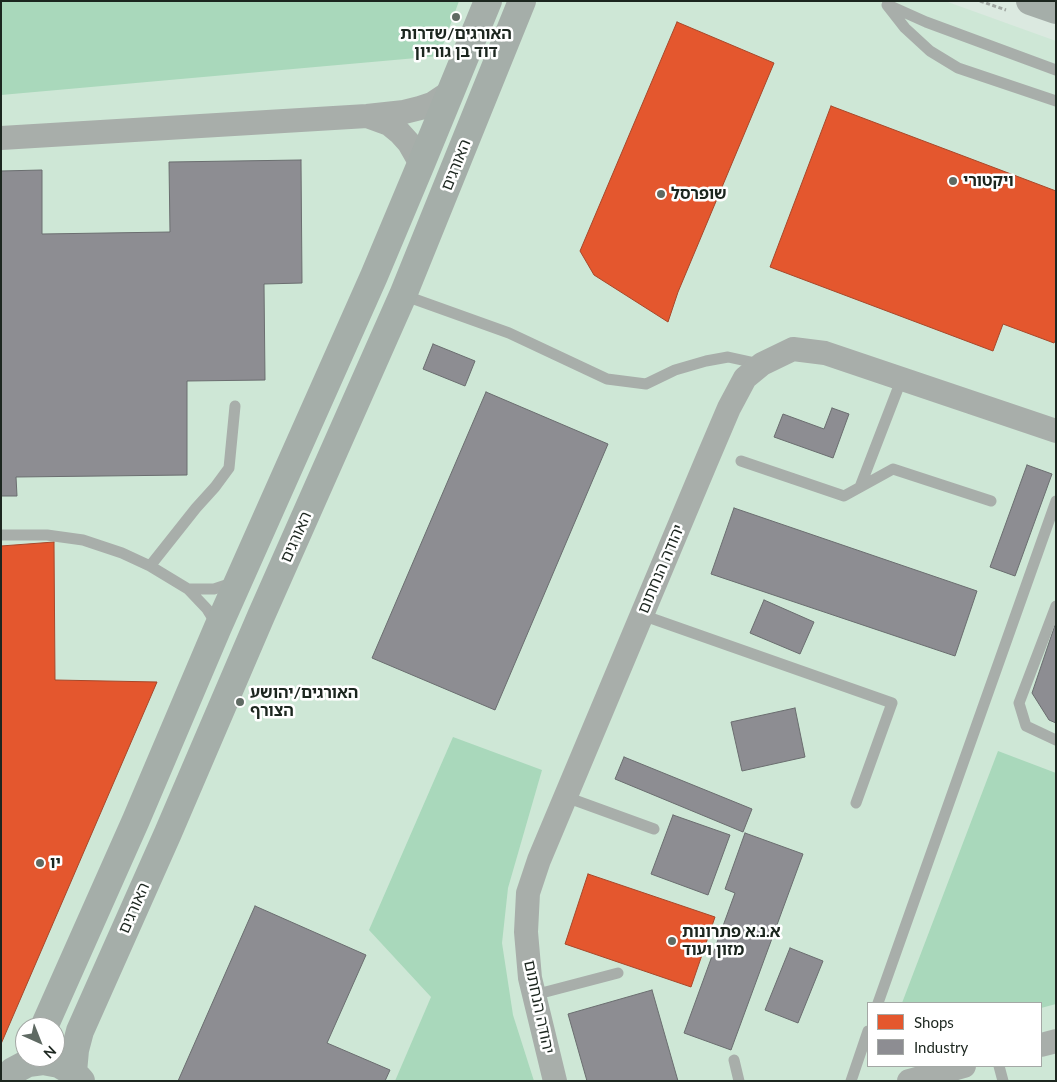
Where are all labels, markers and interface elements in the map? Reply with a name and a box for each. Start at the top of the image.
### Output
marker: האורגים/שדרות דוד בן גוריון [450,11,462,23]
place label: האורגים/שדרות דוד בן גוריון [400,24,512,62]
street label: האורגים [437,136,475,194]
place label: ויקטורי [963,171,1014,191]
marker: ויקטורי [947,175,959,187]
place label: שופרסל [671,184,727,204]
marker: שופרסל [655,188,667,200]
street label: האורגים [276,509,316,565]
street label: יהודה הנחתום [634,522,688,616]
place label: האורגים/יהושע הצורף [250,683,358,721]
marker: האורגים/יהושע הצורף [234,696,246,708]
place label: יו [50,853,61,873]
marker: יו [34,857,46,869]
street label: האורגים [114,880,154,936]
place label: א.נ.א פתרונות מזון ועוד [682,922,781,960]
marker: א.נ.א פתרונות מזון ועוד [666,935,678,947]
street label: יהודה הנחתום [520,959,558,1055]
legend [867,1002,1042,1067]
text: Shops [914,1013,954,1031]
north arrow [15,1017,65,1067]
text: Industry [914,1038,968,1056]
text: N [40,1043,60,1062]

